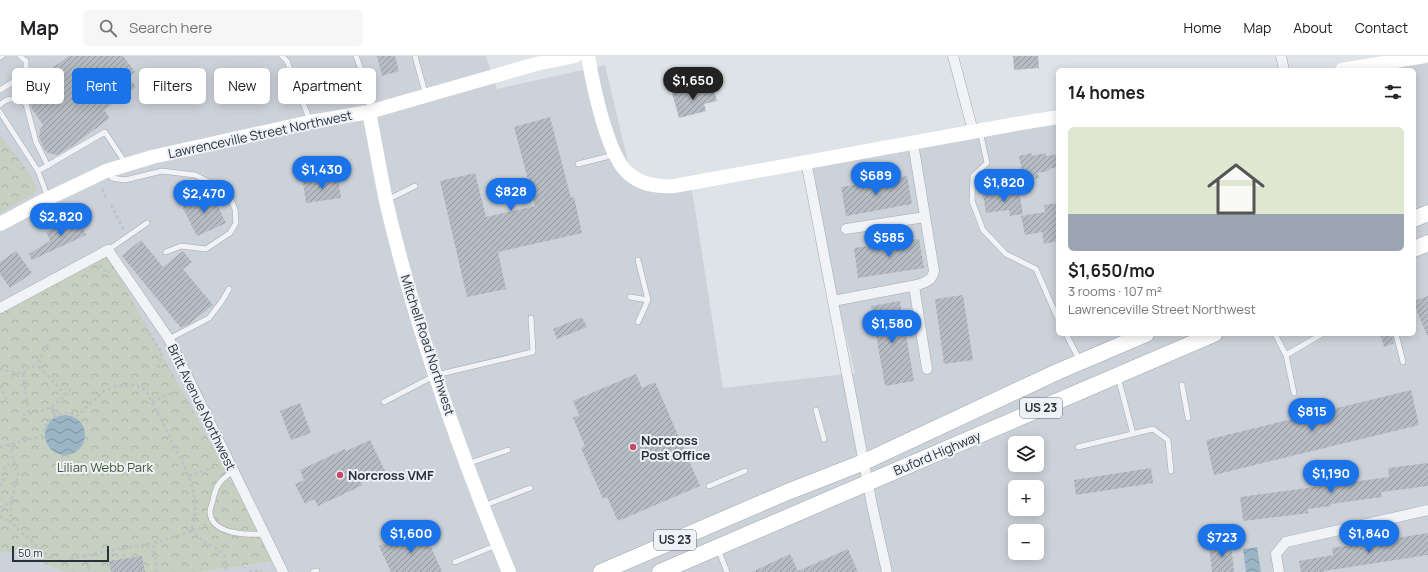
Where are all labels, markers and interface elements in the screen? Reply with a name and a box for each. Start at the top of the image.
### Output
search box [83,10,363,46]
text: Map [20,15,59,41]
icon: search [97,17,119,39]
text: Search here [129,17,212,38]
text: Home [1184,18,1221,37]
text: Map [1243,18,1271,37]
text: About [1293,18,1333,37]
text: Contact [1355,18,1408,37]
pin: $1,650 [660,67,726,101]
chip: Buy [12,68,64,104]
chip: Rent [72,68,131,104]
chip: Filters [139,68,206,104]
chip: New [214,68,270,104]
chip: Apartment [278,68,376,104]
text: $1,650 [672,71,714,89]
text: 14 homes [1068,81,1145,104]
icon: filters [1382,81,1404,103]
street label: Lawrenceville Street Northwest [166,106,354,162]
icon: home [1200,153,1272,225]
pin: $1,430 [289,156,355,190]
text: $1,430 [301,160,343,178]
pin: $689 [852,162,900,196]
text: $689 [860,166,892,184]
pin: $1,820 [971,169,1037,203]
text: $1,820 [983,173,1025,191]
pin: $828 [487,178,535,212]
pin: $2,470 [171,180,237,214]
text: $828 [495,182,527,200]
text: $2,470 [182,184,226,202]
pin: $2,820 [28,203,94,237]
text: $2,820 [39,207,83,225]
pin: $585 [865,224,913,258]
text: $585 [873,228,905,246]
text: $1,650/mo [1068,259,1155,282]
street label: Mitchell Road Northwest [397,272,459,418]
text: 3 rooms · 107 m² [1068,282,1162,300]
text: Lawrenceville Street Northwest [1068,300,1256,318]
pin: $1,580 [859,310,925,344]
text: $1,580 [871,314,913,332]
street label: Britt Avenue Northwest [164,341,240,473]
road number: US 23 [1020,398,1062,418]
pin: $815 [1288,398,1336,432]
text: $815 [1297,402,1327,420]
street label: Buford Highway [891,426,984,479]
place label: Norcross Post Office [641,431,710,464]
map controls [1008,436,1044,560]
button: layers [1008,436,1044,472]
marker: Norcross Post Office [628,442,638,452]
park label: Lilian Webb Park [57,458,154,476]
pin: $1,190 [1298,460,1364,494]
text: $1,190 [1312,464,1350,482]
place label: Norcross VMF [348,466,434,484]
marker: Norcross VMF [335,470,345,480]
button: + [1008,480,1044,516]
pin: $1,600 [378,520,444,554]
pin: $1,840 [1336,520,1402,554]
text: $1,600 [390,524,432,542]
button: − [1008,524,1044,560]
pin: $723 [1198,524,1246,558]
text: $1,840 [1348,524,1390,542]
text: $723 [1207,528,1237,546]
road number: US 23 [654,530,696,550]
scale bar [12,544,109,563]
text: 50 m [18,545,43,560]

